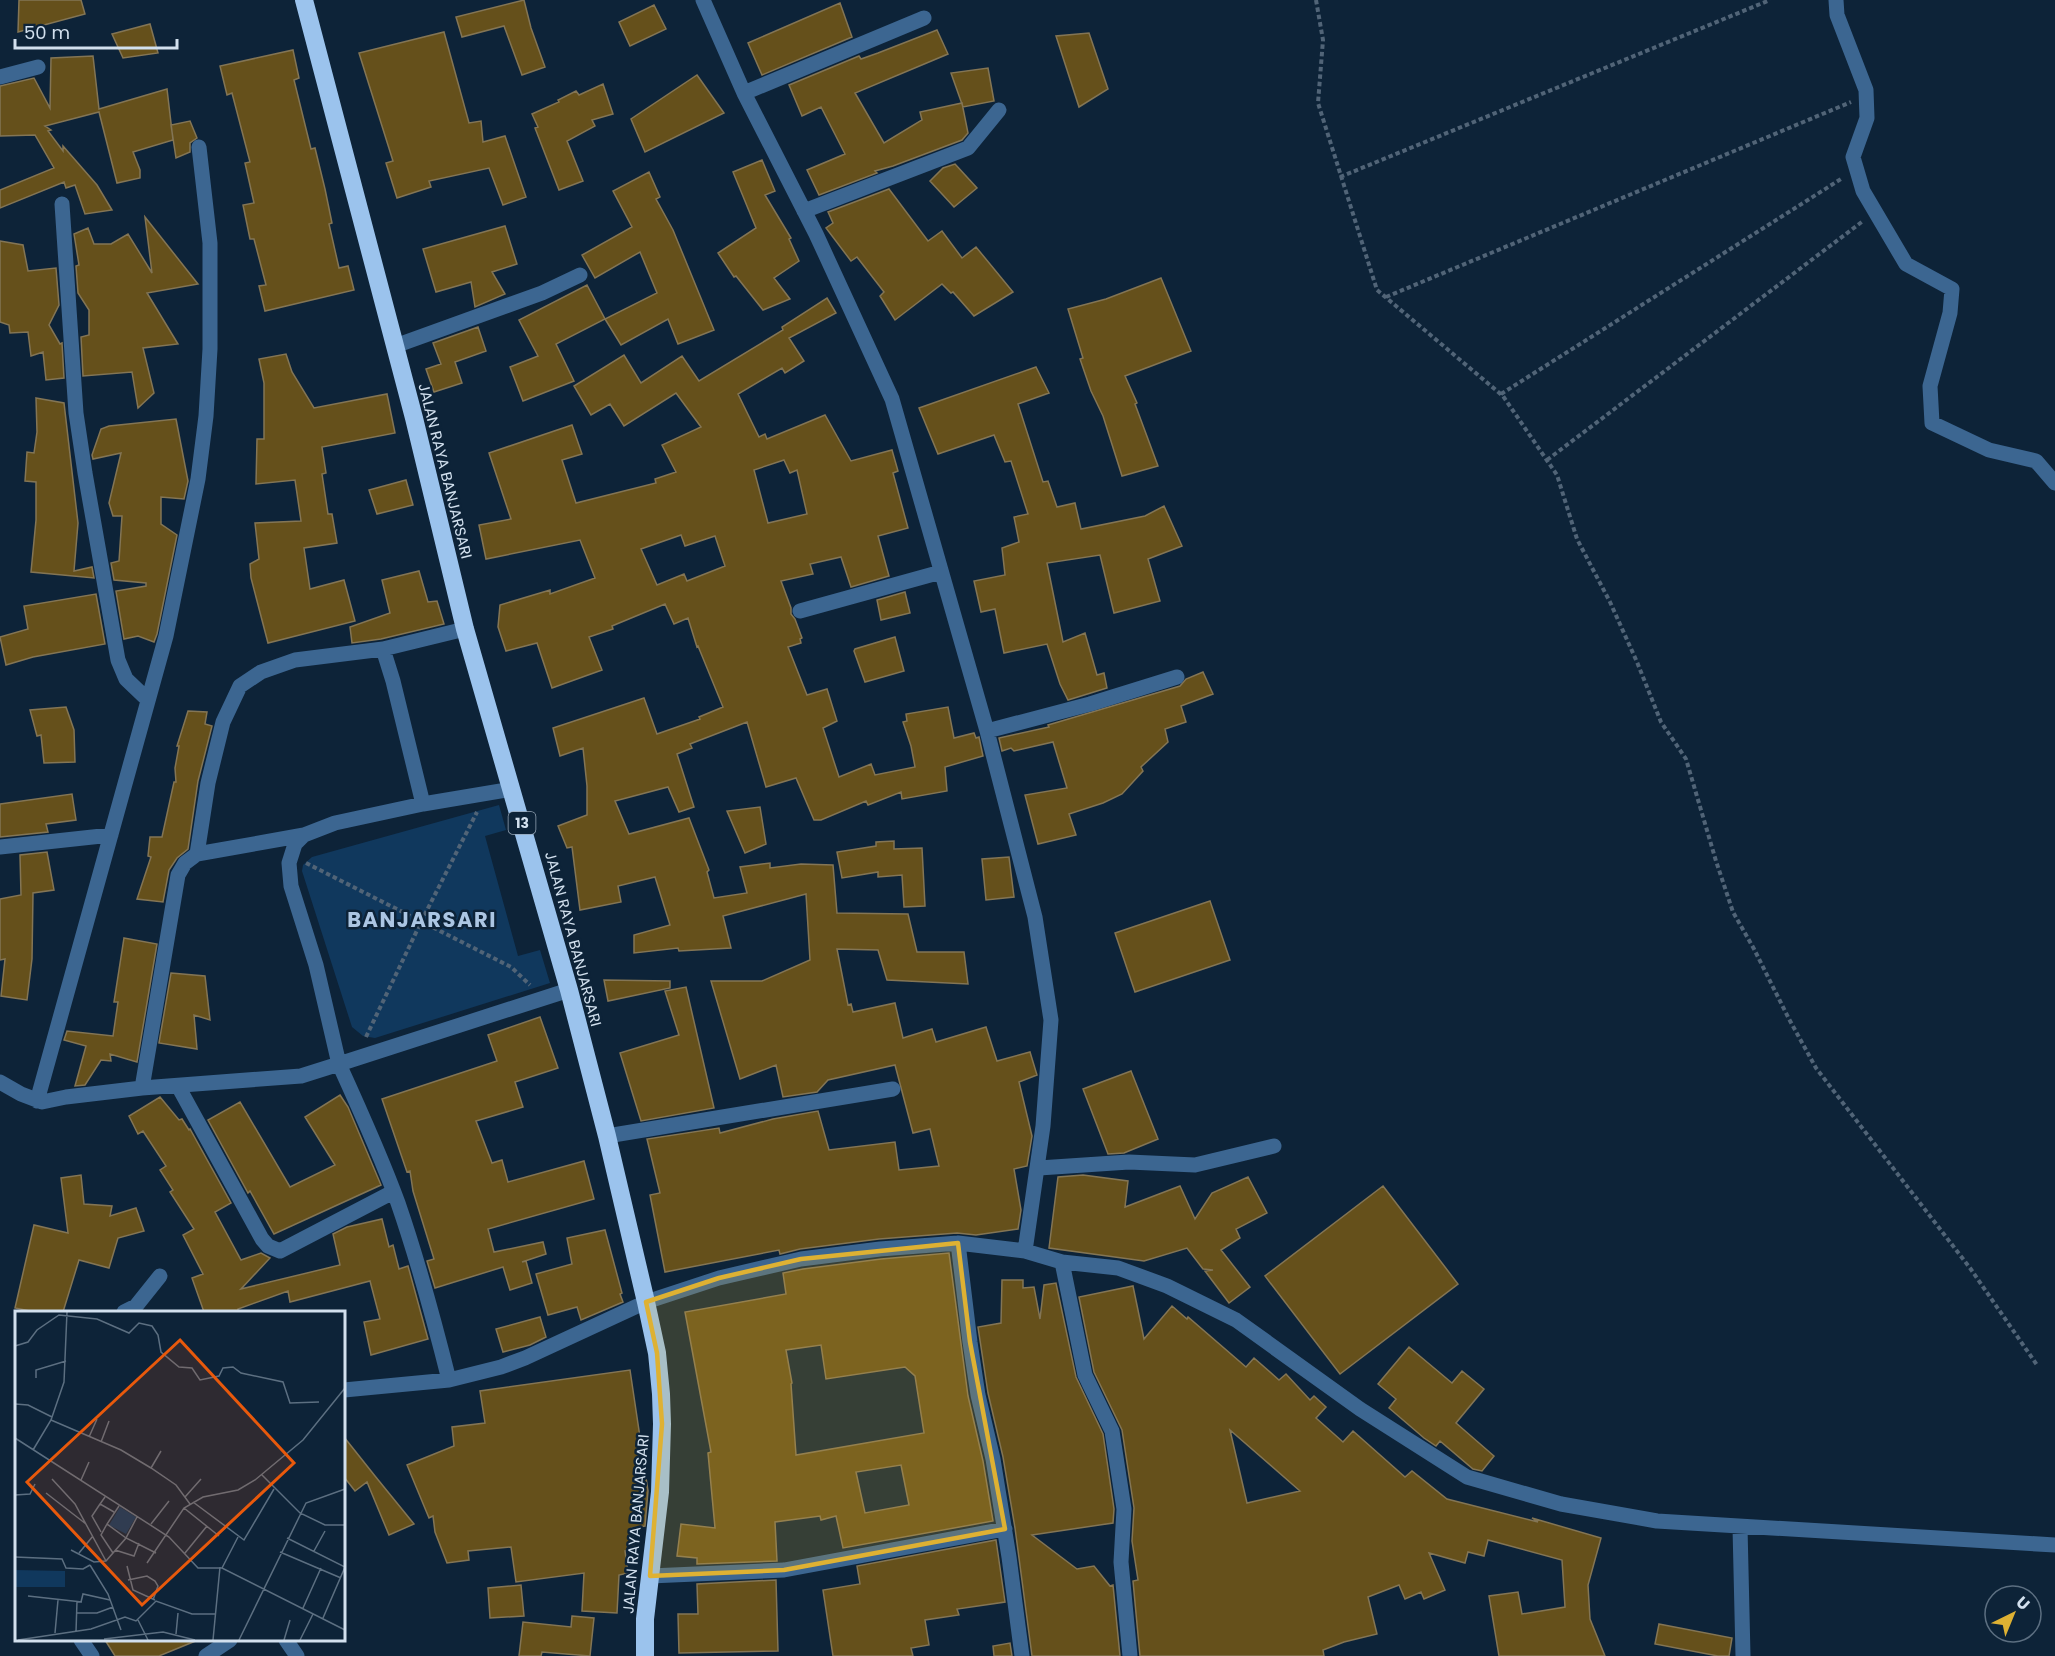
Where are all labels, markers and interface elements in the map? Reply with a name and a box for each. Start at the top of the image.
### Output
scale bar [15,12,177,50]
text: 50 m [24,20,70,45]
street label: JALAN RAYA BANJARSARI [414,381,477,561]
road number: 13 [508,812,536,834]
street label: JALAN RAYA BANJARSARI [540,849,607,1029]
district label: BANJARSARI [347,905,497,934]
inset map [15,1311,345,1641]
street label: JALAN RAYA BANJARSARI [617,1433,654,1615]
north arrow [1983,1584,2043,1644]
text: U [2011,1591,2035,1616]

